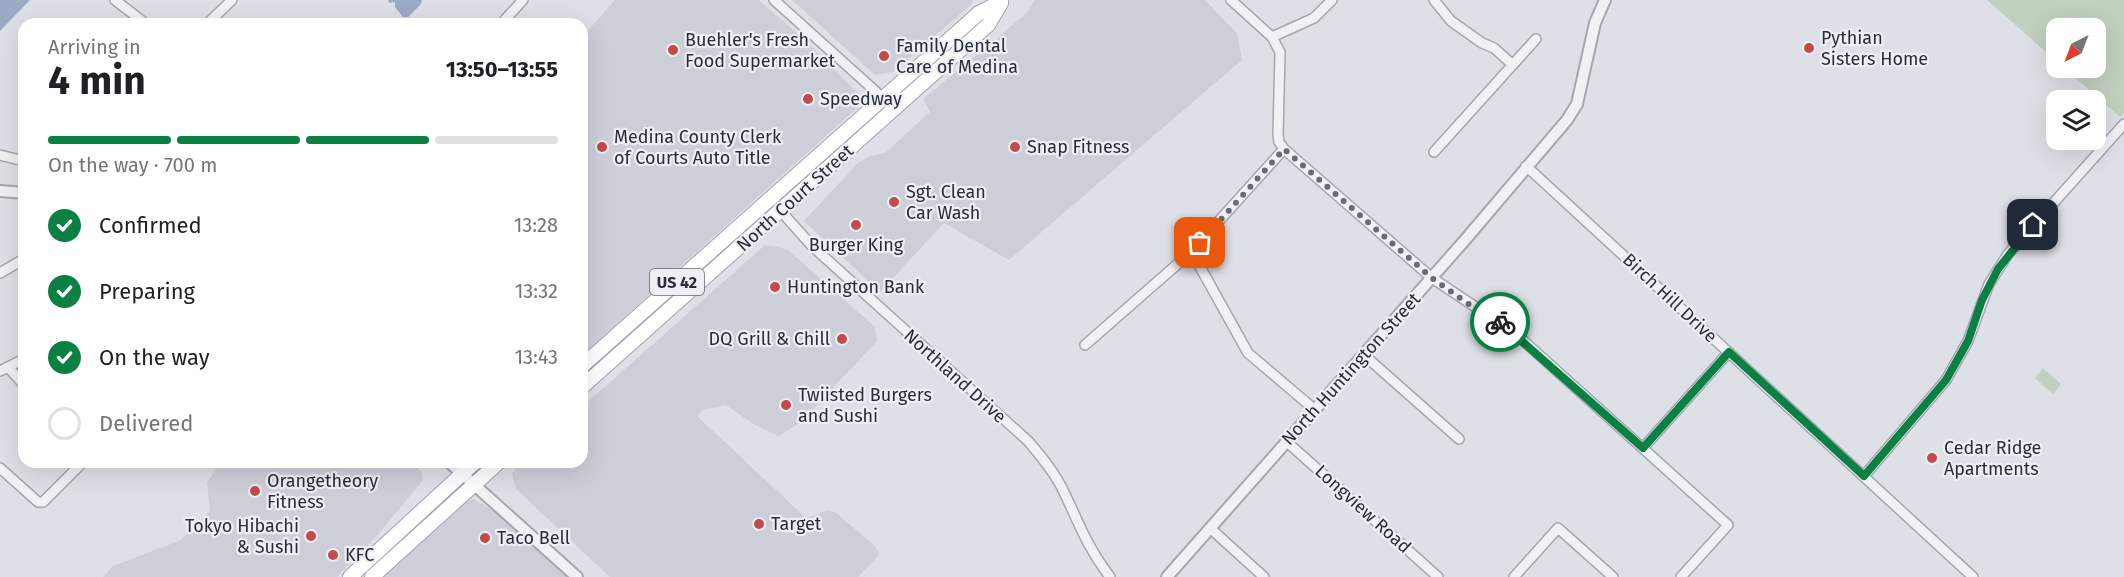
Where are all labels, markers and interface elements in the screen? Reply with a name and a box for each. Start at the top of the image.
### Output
north arrow [2046,18,2106,78]
map controls [2046,18,2106,150]
place label: Pythian Sisters Home [1821,27,1928,70]
place label: Buehler's Fresh Food Supermarket [685,29,836,72]
text: Arriving in [48,35,141,59]
place label: Family Dental Care of Medina [896,35,1018,78]
marker: Pythian Sisters Home [1802,41,1816,55]
marker: Buehler's Fresh Food Supermarket [666,43,680,57]
marker: Family Dental Care of Medina [877,49,891,63]
text: 13:50–13:55 [446,56,558,83]
text: 4 min [48,58,146,104]
place label: Speedway [820,88,902,110]
button: layers [2046,90,2106,150]
marker: Speedway [801,92,815,106]
place label: Medina County Clerk of Courts Auto Title [614,126,782,169]
place label: Snap Fitness [1027,136,1129,158]
marker: Medina County Clerk of Courts Auto Title [595,140,609,154]
street label: North Court Street [732,140,858,256]
marker: Snap Fitness [1008,140,1022,154]
text: On the way · 700 m [48,153,217,177]
place label: Sgt. Clean Car Wash [906,181,986,224]
marker: Sgt. Clean Car Wash [887,195,901,209]
pin [2007,199,2058,250]
icon: home [2016,208,2049,241]
icon: check [48,209,81,242]
text: Confirmed [99,212,202,239]
text: 13:28 [514,213,558,237]
pin [1174,217,1225,268]
marker: Burger King [849,218,863,232]
icon: bag [1183,226,1216,259]
place label: Burger King [809,234,904,256]
street label: Birch Hill Drive [1618,249,1722,347]
road number: US 42 [650,269,704,295]
icon: check [48,275,81,308]
place label: Huntington Bank [787,276,925,298]
text: Preparing [99,278,195,305]
text: 13:32 [515,279,558,303]
marker: Huntington Bank [768,280,782,294]
street label: North Huntington Street [1277,288,1425,450]
courier [1470,292,1530,352]
icon: bike [1484,306,1517,339]
street label: Northland Drive [899,324,1011,428]
place label: DQ Grill & Chill [709,328,830,350]
marker: DQ Grill & Chill [835,332,849,346]
icon: check [48,341,81,374]
text: On the way [99,344,210,371]
text: 13:43 [514,345,558,369]
place label: Twiisted Burgers and Sushi [798,384,932,427]
marker: Twiisted Burgers and Sushi [779,398,793,412]
text: Delivered [99,410,194,437]
place label: Cedar Ridge Apartments [1944,437,2041,480]
marker: Cedar Ridge Apartments [1925,451,1939,465]
street label: Longview Road [1310,460,1416,558]
place label: Orangetheory Fitness [267,470,378,513]
marker: Orangetheory Fitness [248,484,262,498]
place label: Target [771,513,822,535]
place label: Tokyo Hibachi & Sushi [185,515,299,558]
marker: Target [752,517,766,531]
place label: Taco Bell [497,527,570,549]
marker: Tokyo Hibachi & Sushi [304,529,318,543]
marker: Taco Bell [478,531,492,545]
place label: KFC [345,544,374,566]
marker: KFC [326,548,340,562]

